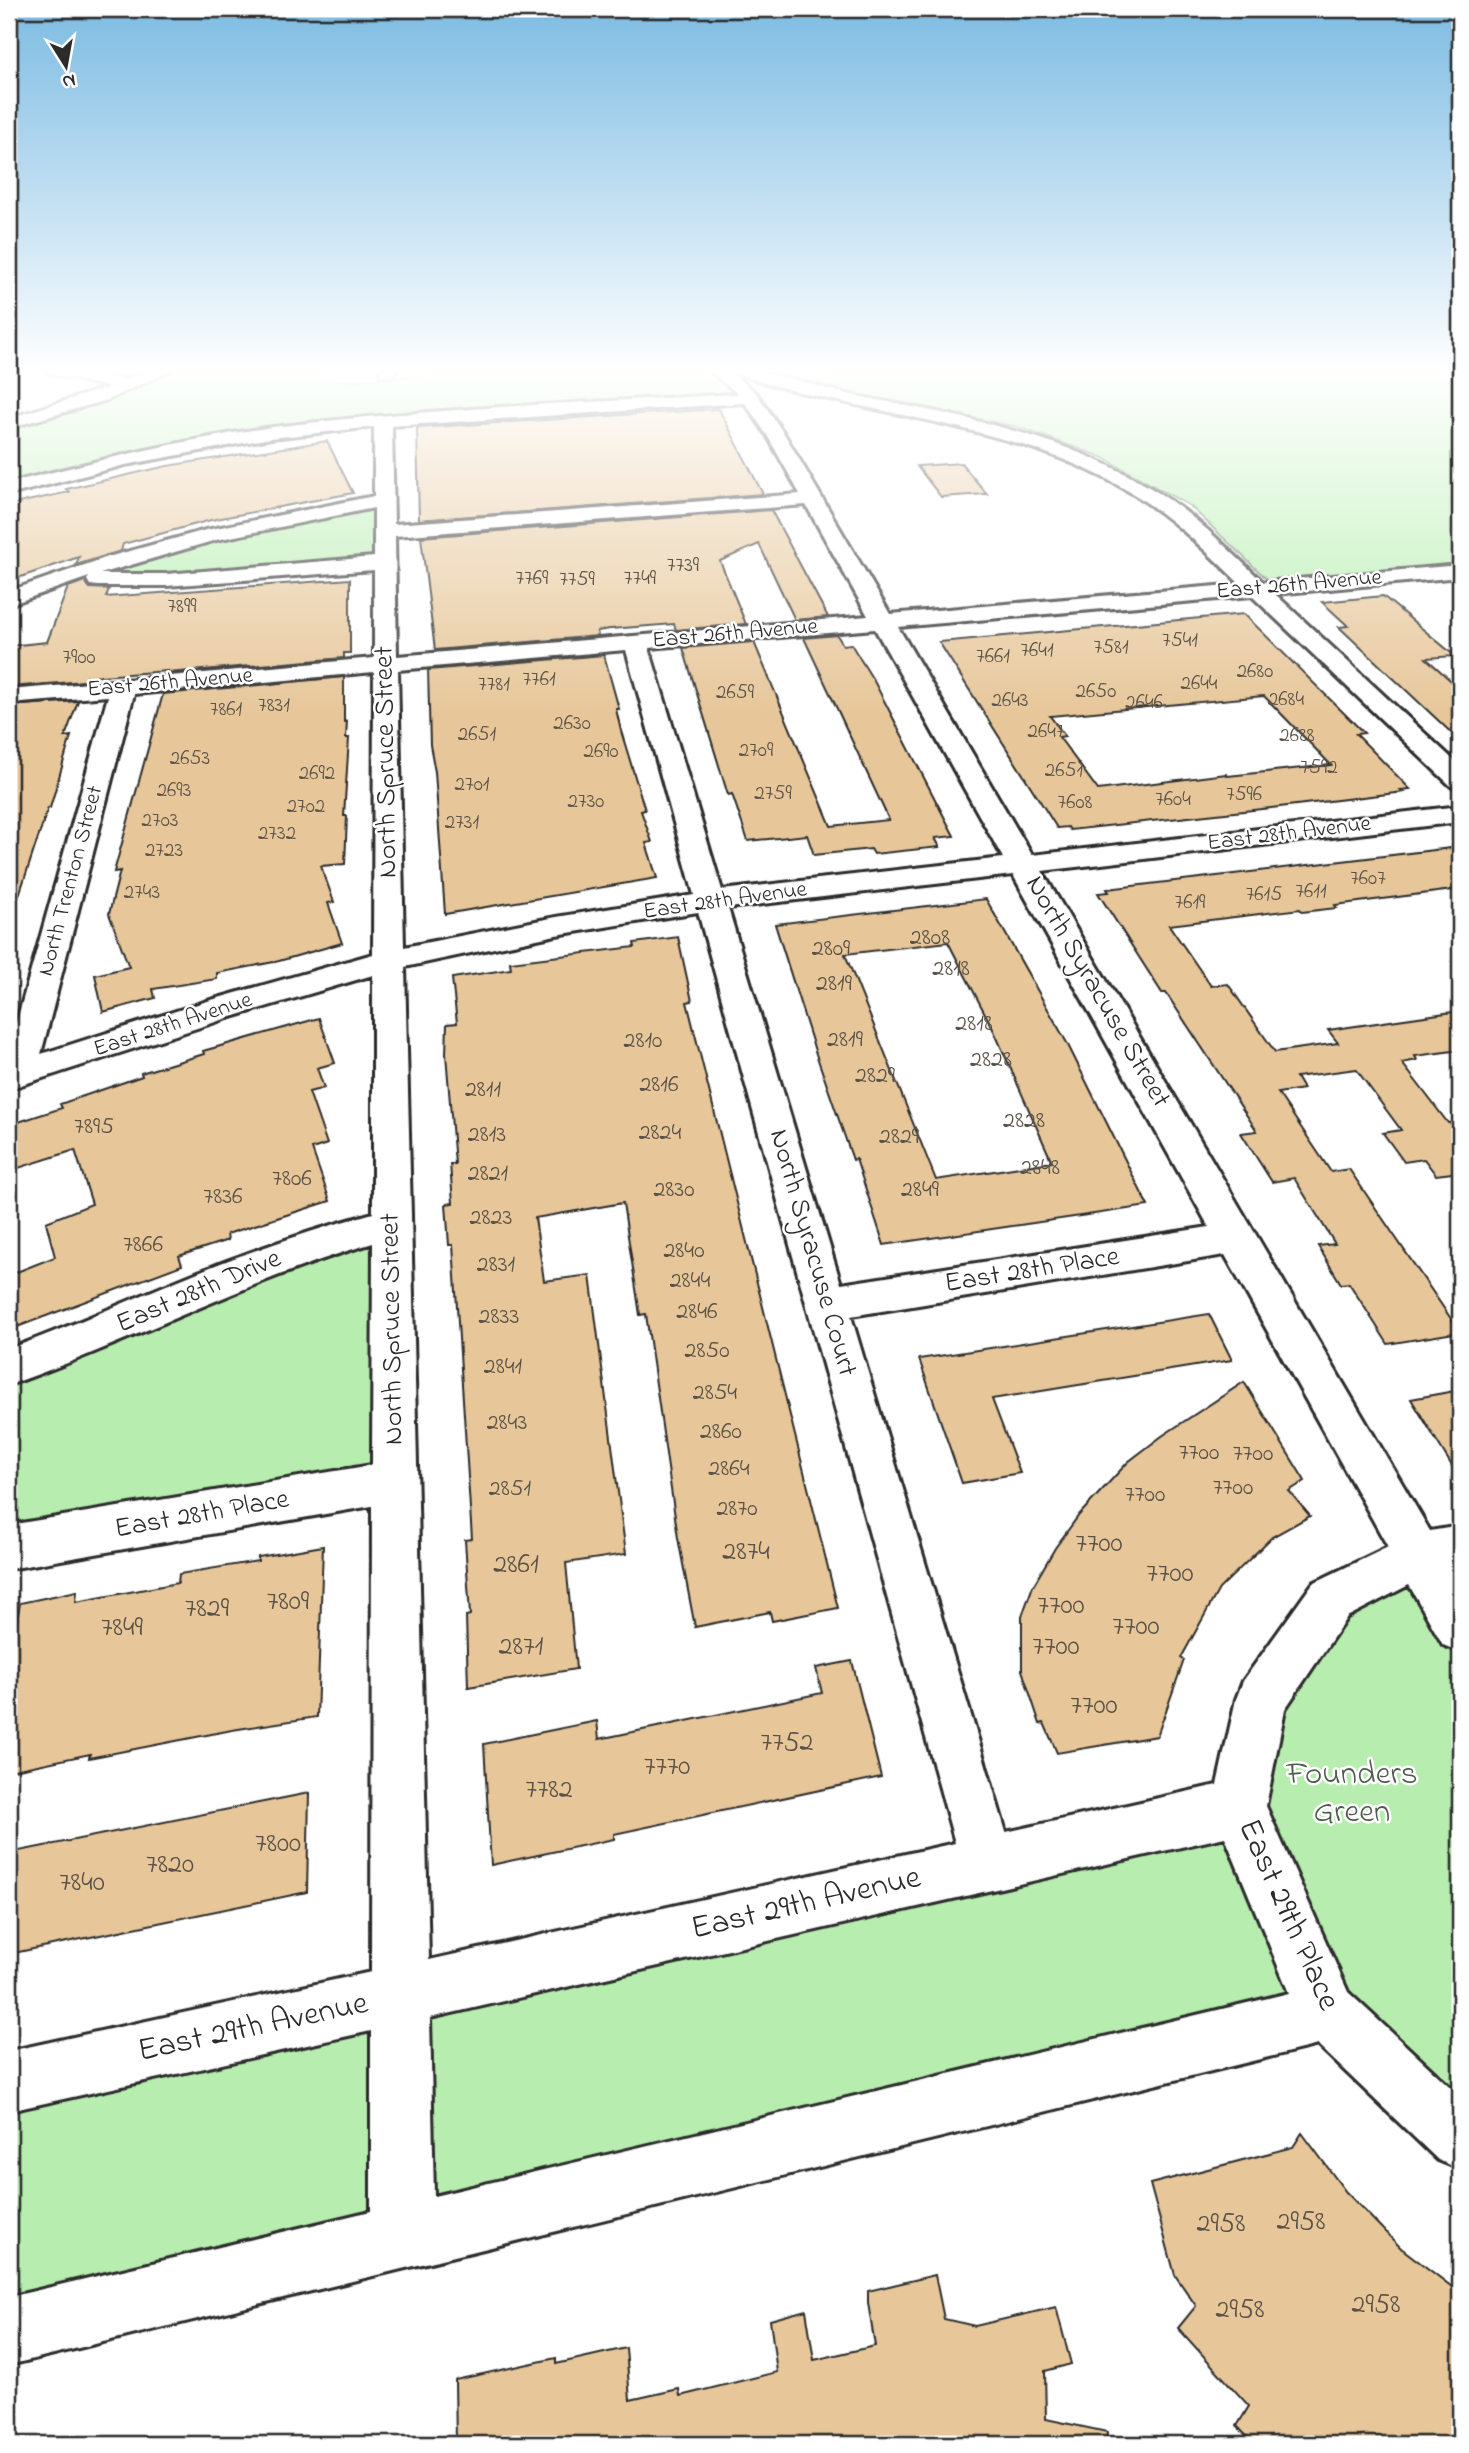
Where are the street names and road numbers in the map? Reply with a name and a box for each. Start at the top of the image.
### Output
street label: East 26th Avenue [1215,561,1384,609]
street label: East 26th Avenue [651,610,820,658]
street label: North Spruce Street [364,646,410,878]
street label: East 26th Avenue [86,659,255,707]
street label: North Trenton Street [30,782,112,980]
street label: East 28th Avenue [1205,807,1373,860]
street label: North Syracuse Street [1014,868,1180,1116]
street label: East 28th Avenue [641,873,810,929]
street label: East 28th Avenue [90,984,257,1066]
street label: North Syracuse Court [757,1125,867,1381]
street label: North Spruce Street [370,1213,416,1445]
street label: East 28th Place [942,1237,1123,1305]
street label: East 28th Drive [110,1239,288,1345]
street label: East 28th Place [112,1479,293,1550]
street label: East 29th Place [1224,1811,1352,2019]
street label: East 29th Avenue [687,1854,926,1954]
street label: East 29th Avenue [134,1980,373,2076]

